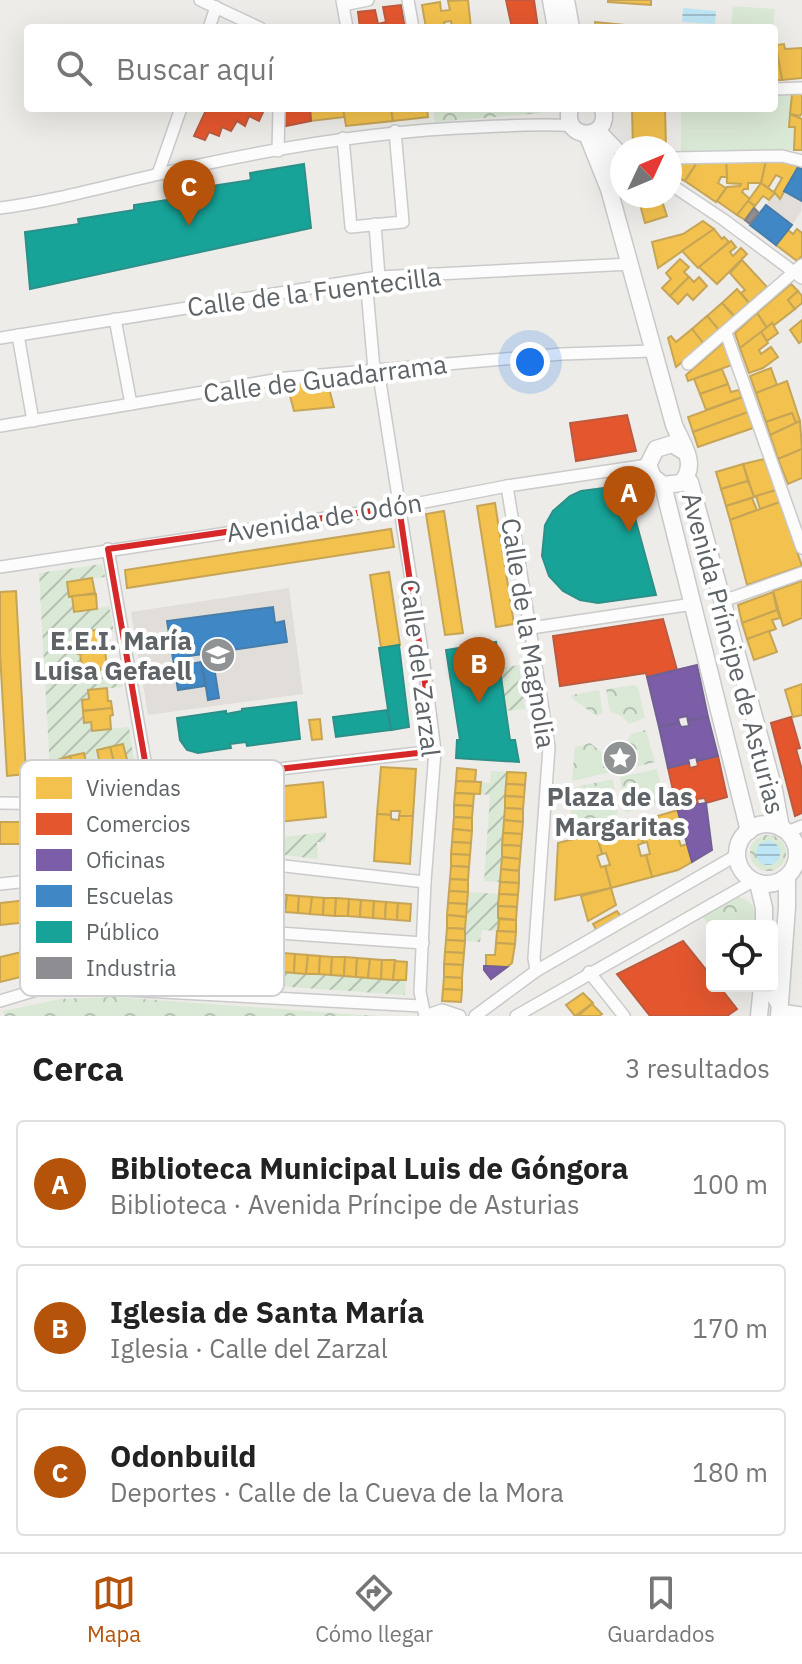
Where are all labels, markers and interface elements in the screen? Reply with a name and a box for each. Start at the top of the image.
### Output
search box [24,24,778,112]
icon: search [52,46,96,90]
text: Buscar aquí [116,49,274,88]
north arrow [610,136,682,208]
pin: C [163,160,215,226]
street label: Calle de la Fuentecilla [185,259,443,323]
your location [510,342,550,382]
street label: Calle de Guadarrama [201,346,449,410]
pin: A [603,466,655,532]
street label: Avenida de Odón [224,485,424,549]
street label: Avenida Príncipe de Asturias [675,488,793,818]
street label: Calle de la Magnolia [494,515,564,751]
street label: Calle del Zarzal [393,577,449,759]
place label: E.E.I. María Luisa Gefaell [34,623,192,687]
school or university icon: E.E.I. María Luisa Gefaell [199,636,237,674]
pin: B [453,637,505,703]
place icon: Plaza de las Margaritas [601,739,639,777]
legend [20,760,284,996]
text: Viviendas [86,773,181,802]
place label: Plaza de las Margaritas [547,779,693,843]
text: Comercios [86,809,191,838]
text: Oficinas [86,845,166,874]
text: Escuelas [86,881,174,910]
text: Público [86,917,159,946]
map controls [706,920,778,992]
button: locate [706,920,778,992]
text: Industria [86,953,176,982]
text: Cerca [32,1046,124,1090]
text: 3 resultados [625,1051,770,1085]
text: Biblioteca Municipal Luis de Góngora [110,1148,629,1187]
text: A [51,1167,69,1201]
text: 100 m [692,1167,768,1201]
text: Biblioteca · Avenida Príncipe de Asturias [110,1187,580,1221]
text: Iglesia de Santa María [110,1292,424,1331]
text: B [51,1311,69,1345]
text: 170 m [692,1311,768,1345]
text: Iglesia · Calle del Zarzal [110,1331,388,1365]
text: Odonbuild [110,1436,257,1475]
text: C [52,1455,68,1489]
text: 180 m [692,1455,768,1489]
text: Deportes · Calle de la Cueva de la Mora [110,1475,564,1509]
tab: Mapa [87,1571,141,1648]
tab: Cómo llegar [315,1571,433,1648]
tab: Guardados [607,1571,715,1648]

